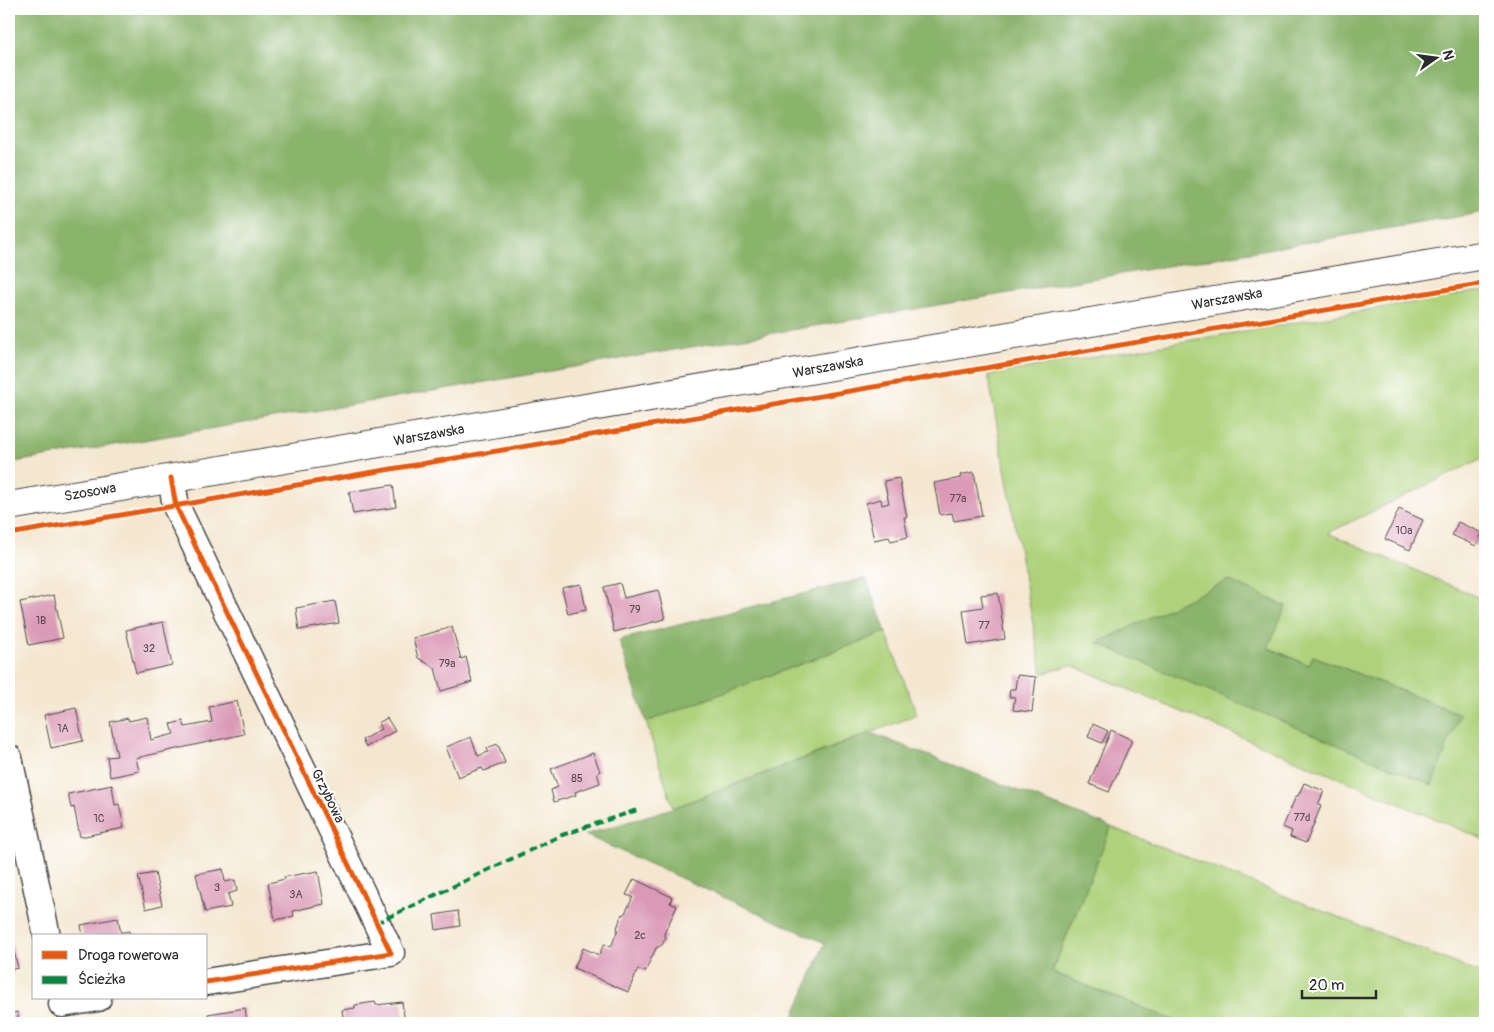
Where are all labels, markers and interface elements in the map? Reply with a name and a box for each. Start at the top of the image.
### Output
north arrow [1412,32,1462,82]
text: N [1439,48,1458,62]
street label: Warszawska [1190,284,1264,314]
street label: Warszawska [791,352,865,382]
street label: Warszawska [392,420,466,450]
street label: Szosowa [63,479,117,505]
house number: 77a [950,492,966,505]
house number: 10a [1396,524,1412,537]
house number: 79 [629,603,641,616]
house number: 1B [36,614,46,627]
house number: 77 [978,619,990,632]
house number: 32 [143,642,155,655]
house number: 79a [439,657,455,670]
house number: 1A [57,722,69,735]
street label: Grzybowa [308,766,348,826]
house number: 85 [571,772,583,785]
house number: 77d [1293,811,1311,824]
house number: 1C [93,812,105,825]
house number: 3 [214,881,220,894]
house number: 3A [289,888,303,901]
house number: 2c [634,929,646,942]
legend [32,934,208,1000]
text: Droga rowerowa [78,946,179,965]
scale bar [1302,967,1375,999]
text: Ścieżka [78,970,126,989]
text: 20 m [1309,976,1344,995]

